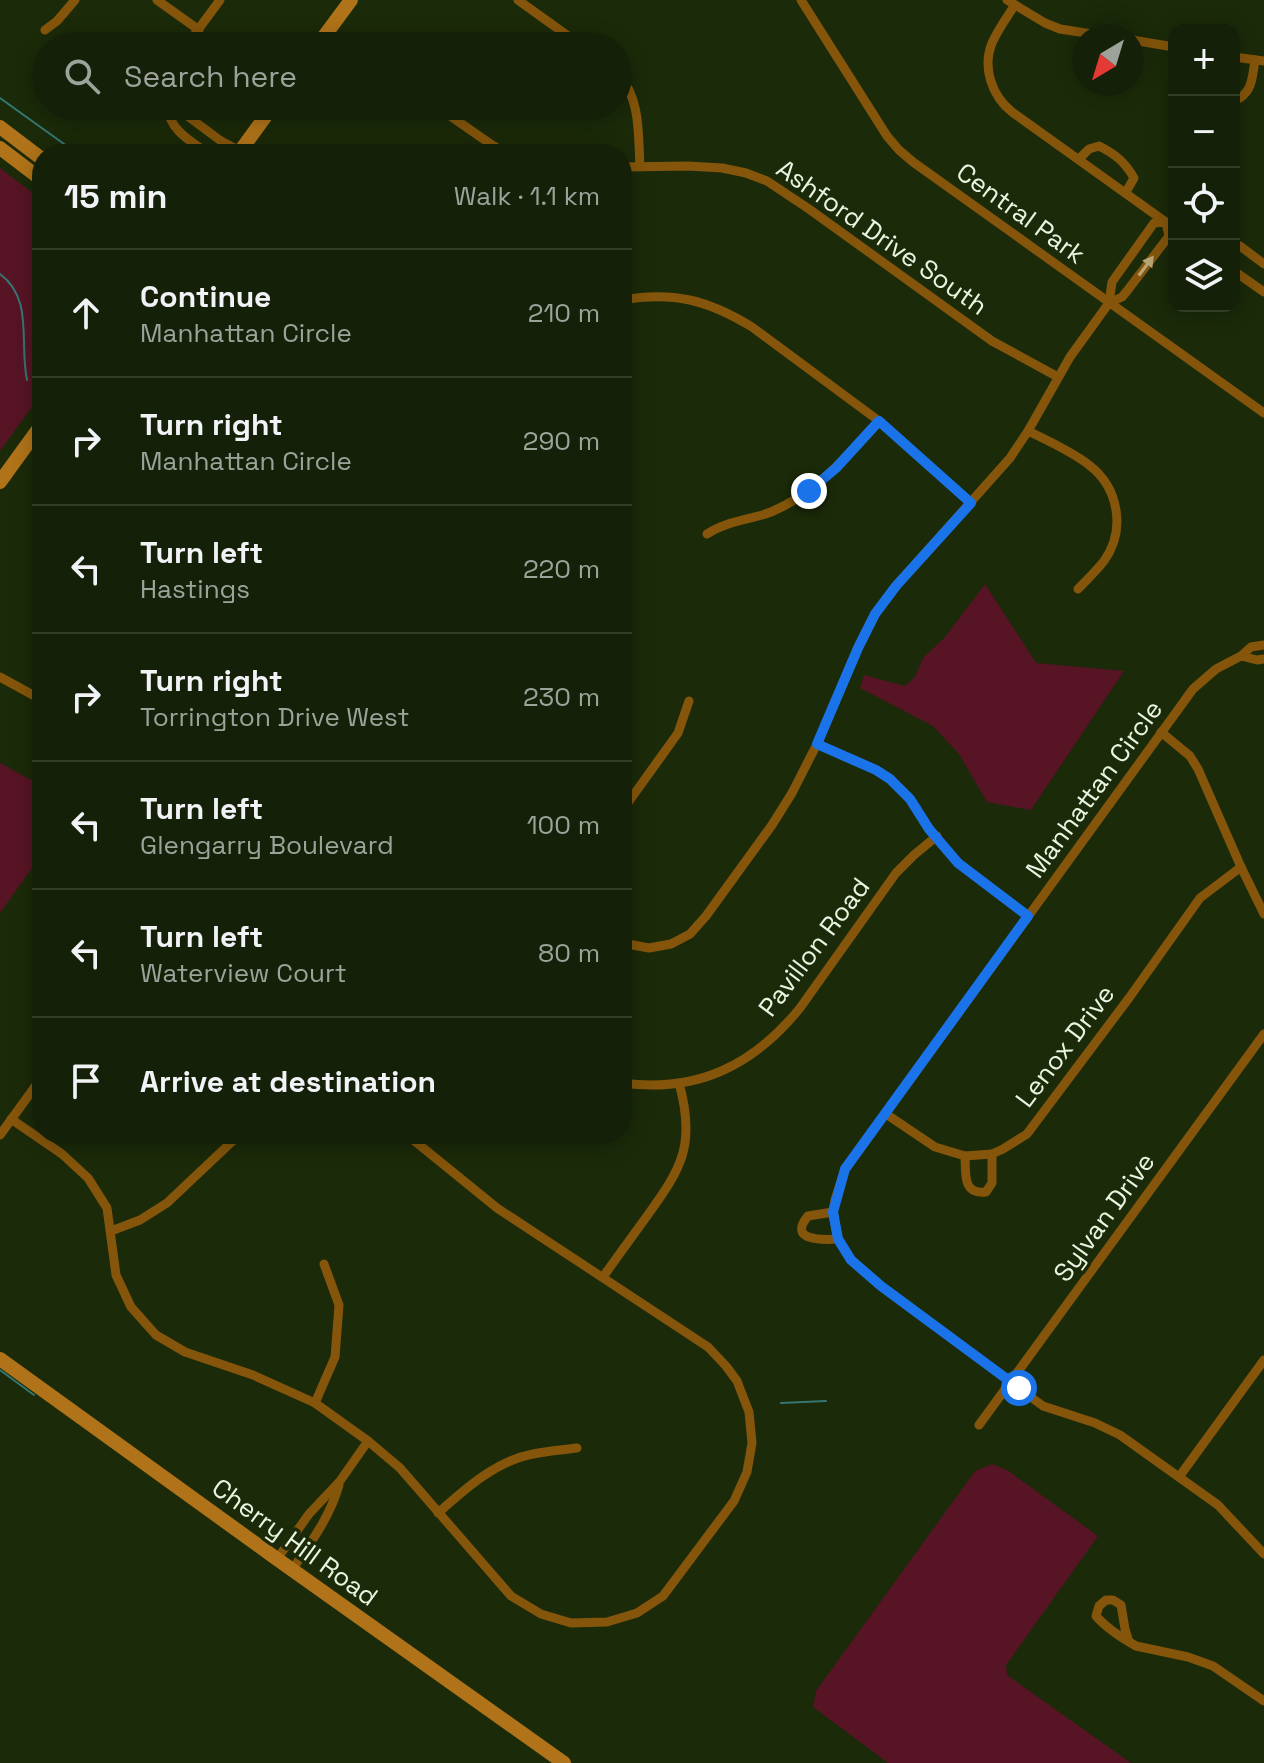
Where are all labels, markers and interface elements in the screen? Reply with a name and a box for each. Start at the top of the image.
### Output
north arrow [1072,24,1144,96]
map controls [1168,24,1240,312]
button: + [1168,24,1240,96]
search box [32,32,632,120]
icon: search [60,54,104,98]
text: Search here [124,57,297,96]
button: − [1168,96,1240,168]
street label: Ashford Drive South [770,151,994,323]
street label: Central Park [950,155,1092,271]
button: locate [1168,168,1240,240]
text: 15 min [64,175,167,218]
text: Walk · 1.1 km [454,179,600,213]
button: layers [1168,240,1240,312]
one-way arrow [1138,256,1153,277]
text: Continue [140,277,271,316]
icon: ahead [64,291,108,335]
text: 210 m [528,296,600,330]
text: Manhattan Circle [140,316,352,350]
text: Turn right [140,405,283,444]
icon: right [64,419,108,463]
text: 290 m [523,424,600,458]
text: Manhattan Circle [140,444,352,478]
route end [791,473,827,509]
text: Turn left [140,533,263,572]
icon: left [64,547,108,591]
text: 220 m [523,552,600,586]
text: Hastings [140,572,250,606]
text: Turn right [140,661,283,700]
icon: right [64,675,108,719]
text: 230 m [523,680,600,714]
street label: Manhattan Circle [1018,693,1170,885]
text: Torrington Drive West [140,700,409,734]
text: Turn left [140,789,263,828]
icon: left [64,803,108,847]
text: 100 m [527,808,600,842]
text: Glengarry Boulevard [140,828,394,862]
street label: Pavillon Road [751,871,877,1023]
text: Turn left [140,917,263,956]
icon: left [64,931,108,975]
text: 80 m [538,936,600,970]
text: Waterview Court [140,956,347,990]
street label: Lenox Drive [1008,978,1122,1114]
icon: arrive [64,1059,108,1103]
text: Arrive at destination [140,1062,436,1101]
street label: Sylvan Drive [1046,1146,1162,1288]
route start [1001,1370,1037,1406]
street label: Cherry Hill Road [205,1470,385,1614]

